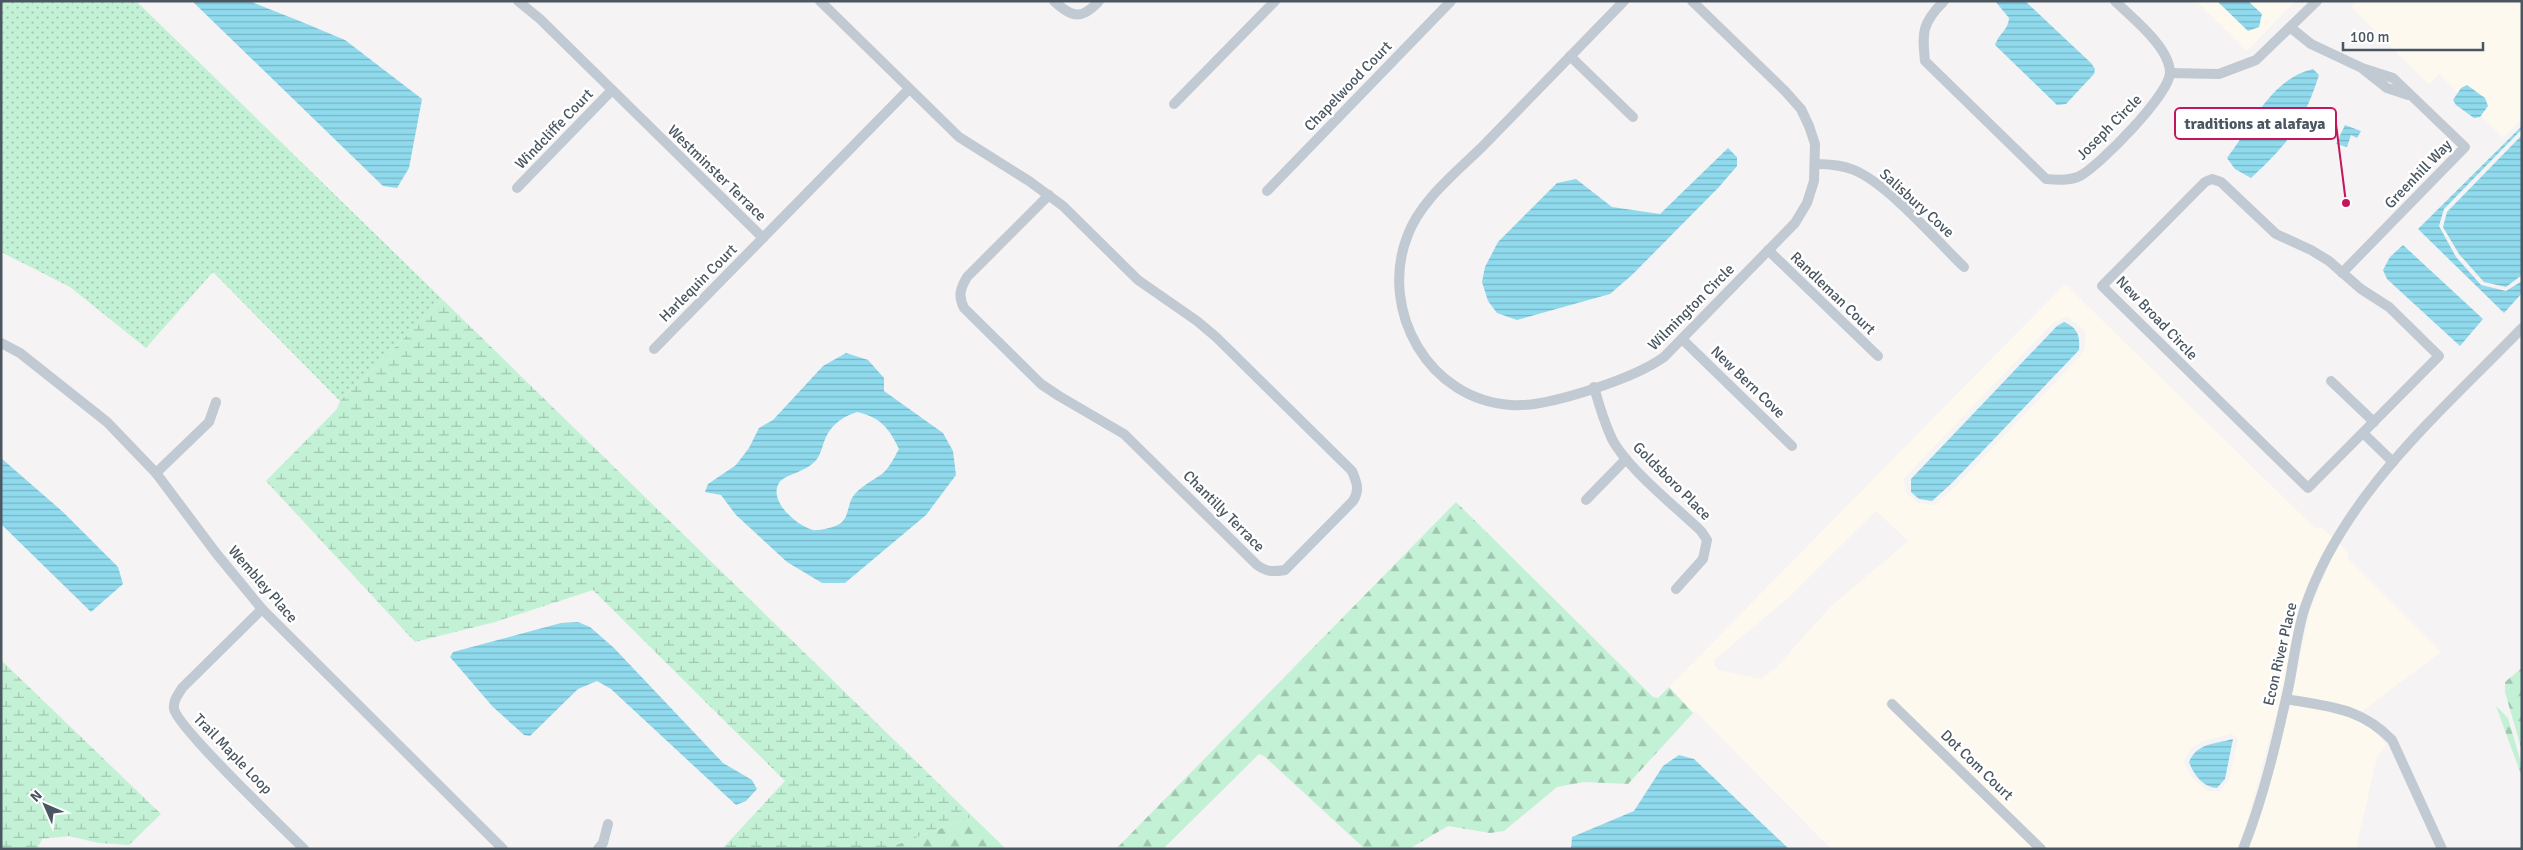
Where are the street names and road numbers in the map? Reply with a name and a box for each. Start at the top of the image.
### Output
street label: Chapelwood Court [1301,37,1395,135]
street label: Windcliffe Court [511,85,597,173]
street label: Joseph Circle [2073,91,2145,163]
street label: Westminster Terrace [664,121,770,225]
street label: Greenhill Way [2381,136,2455,212]
street label: Salisbury Cove [1876,165,1958,241]
street label: Harlequin Court [655,240,741,326]
street label: Randleman Court [1787,248,1879,338]
street label: Wilmington Circle [1644,260,1738,354]
street label: New Broad Circle [2112,272,2202,364]
street label: New Bern Cove [1707,342,1789,422]
street label: Goldsboro Place [1629,438,1715,524]
street label: Chantilly Terrace [1180,467,1268,555]
street label: Wembley Place [225,542,301,626]
street label: Econ River Place [2259,601,2301,707]
street label: Trail Maple Loop [190,710,276,798]
street label: Dot Com Court [1937,726,2017,804]

